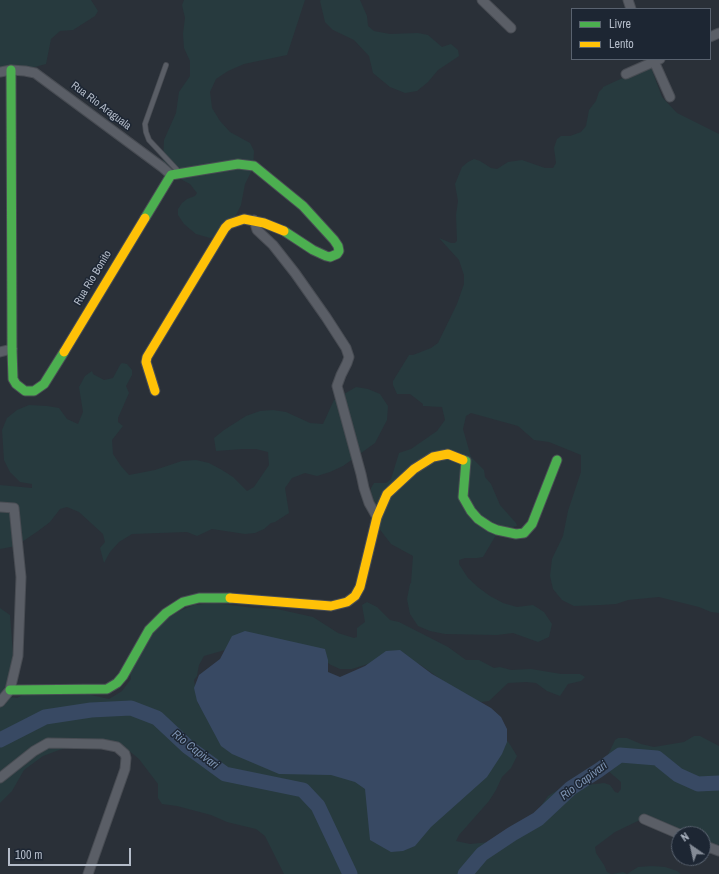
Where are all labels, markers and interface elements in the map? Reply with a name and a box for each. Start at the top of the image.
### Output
legend [571,8,711,60]
text: Livre [609,16,631,32]
text: Lento [609,36,634,52]
street label: Rua Rio Araguala [68,79,134,133]
street label: Rua Rio Bonito [71,248,115,308]
water label: Rio Capivari [169,727,221,773]
water label: Rio Capivari [558,759,610,803]
north arrow [671,826,711,866]
text: N [678,829,691,845]
scale bar [10,840,133,866]
text: 100 m [15,847,42,863]

